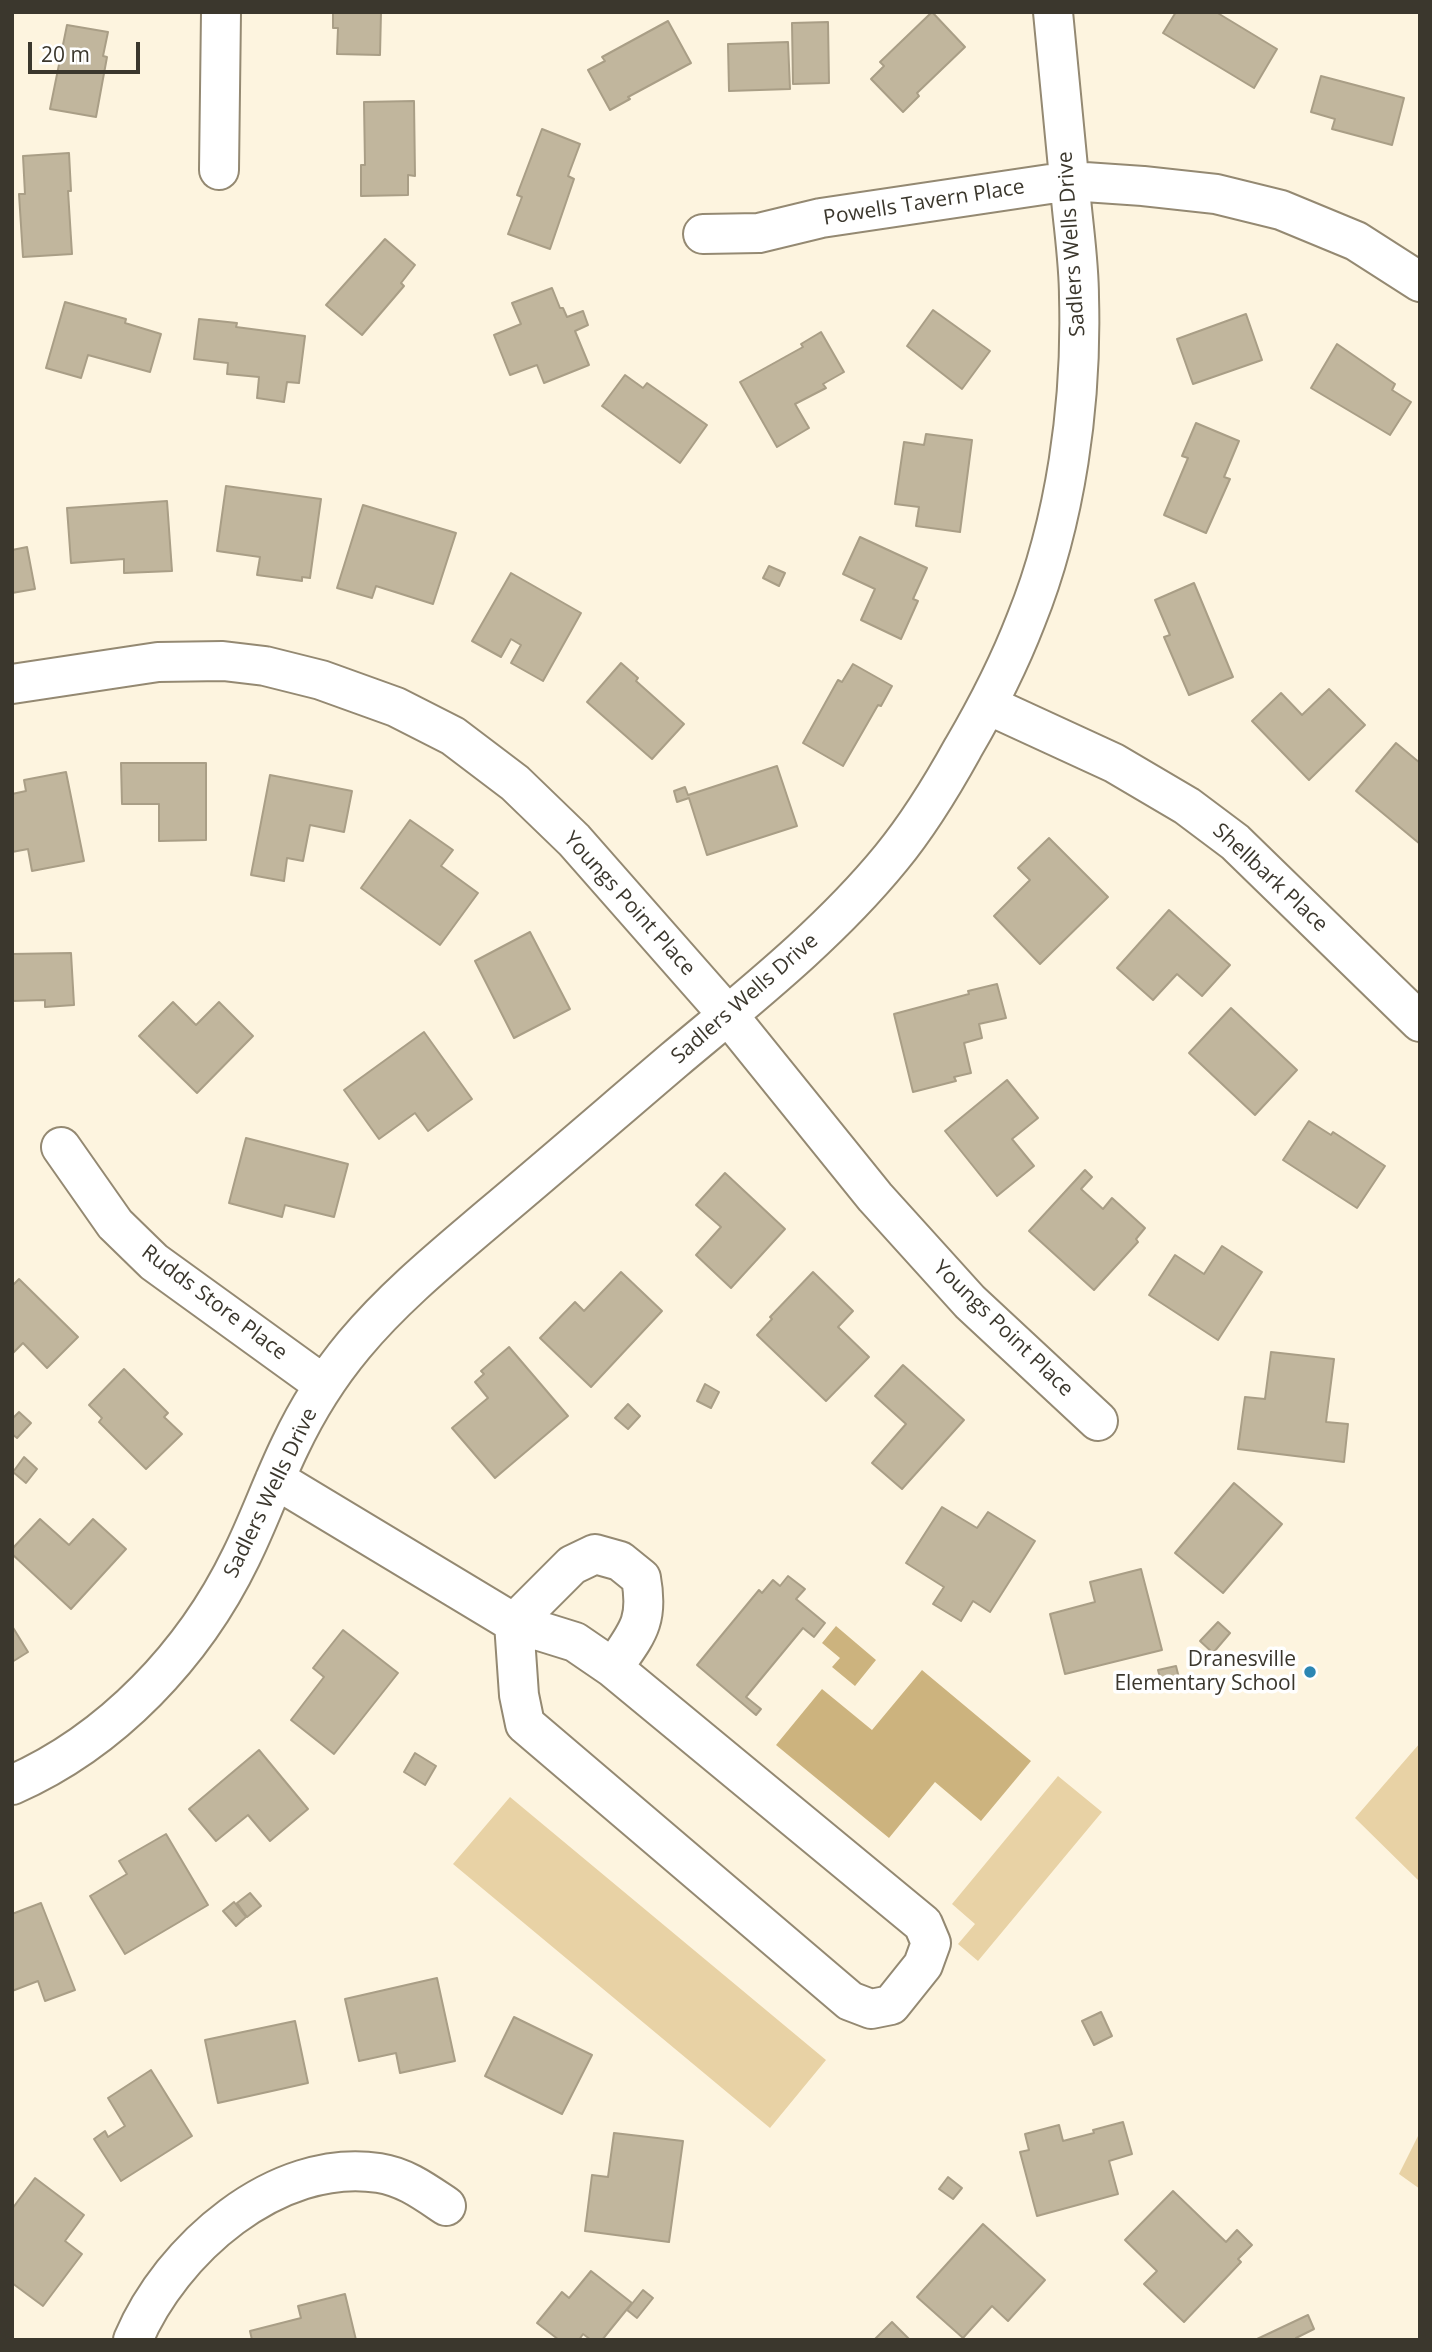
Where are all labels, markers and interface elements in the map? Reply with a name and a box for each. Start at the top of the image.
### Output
scale bar [32,28,144,72]
text: 20 m [41,40,90,68]
street label: Sadlers Wells Drive [1053,150,1091,338]
street label: Powells Tavern Place [822,175,1026,231]
street label: Shellbark Place [1207,818,1333,938]
street label: Youngs Point Place [558,827,700,981]
street label: Sadlers Wells Drive [667,929,823,1069]
street label: Rudds Store Place [136,1240,292,1366]
street label: Youngs Point Place [928,1256,1078,1402]
street label: Sadlers Wells Drive [219,1404,323,1582]
place label: Dranesville Elementary School [1114,1647,1296,1697]
marker: Dranesville Elementary School [1302,1664,1318,1680]

